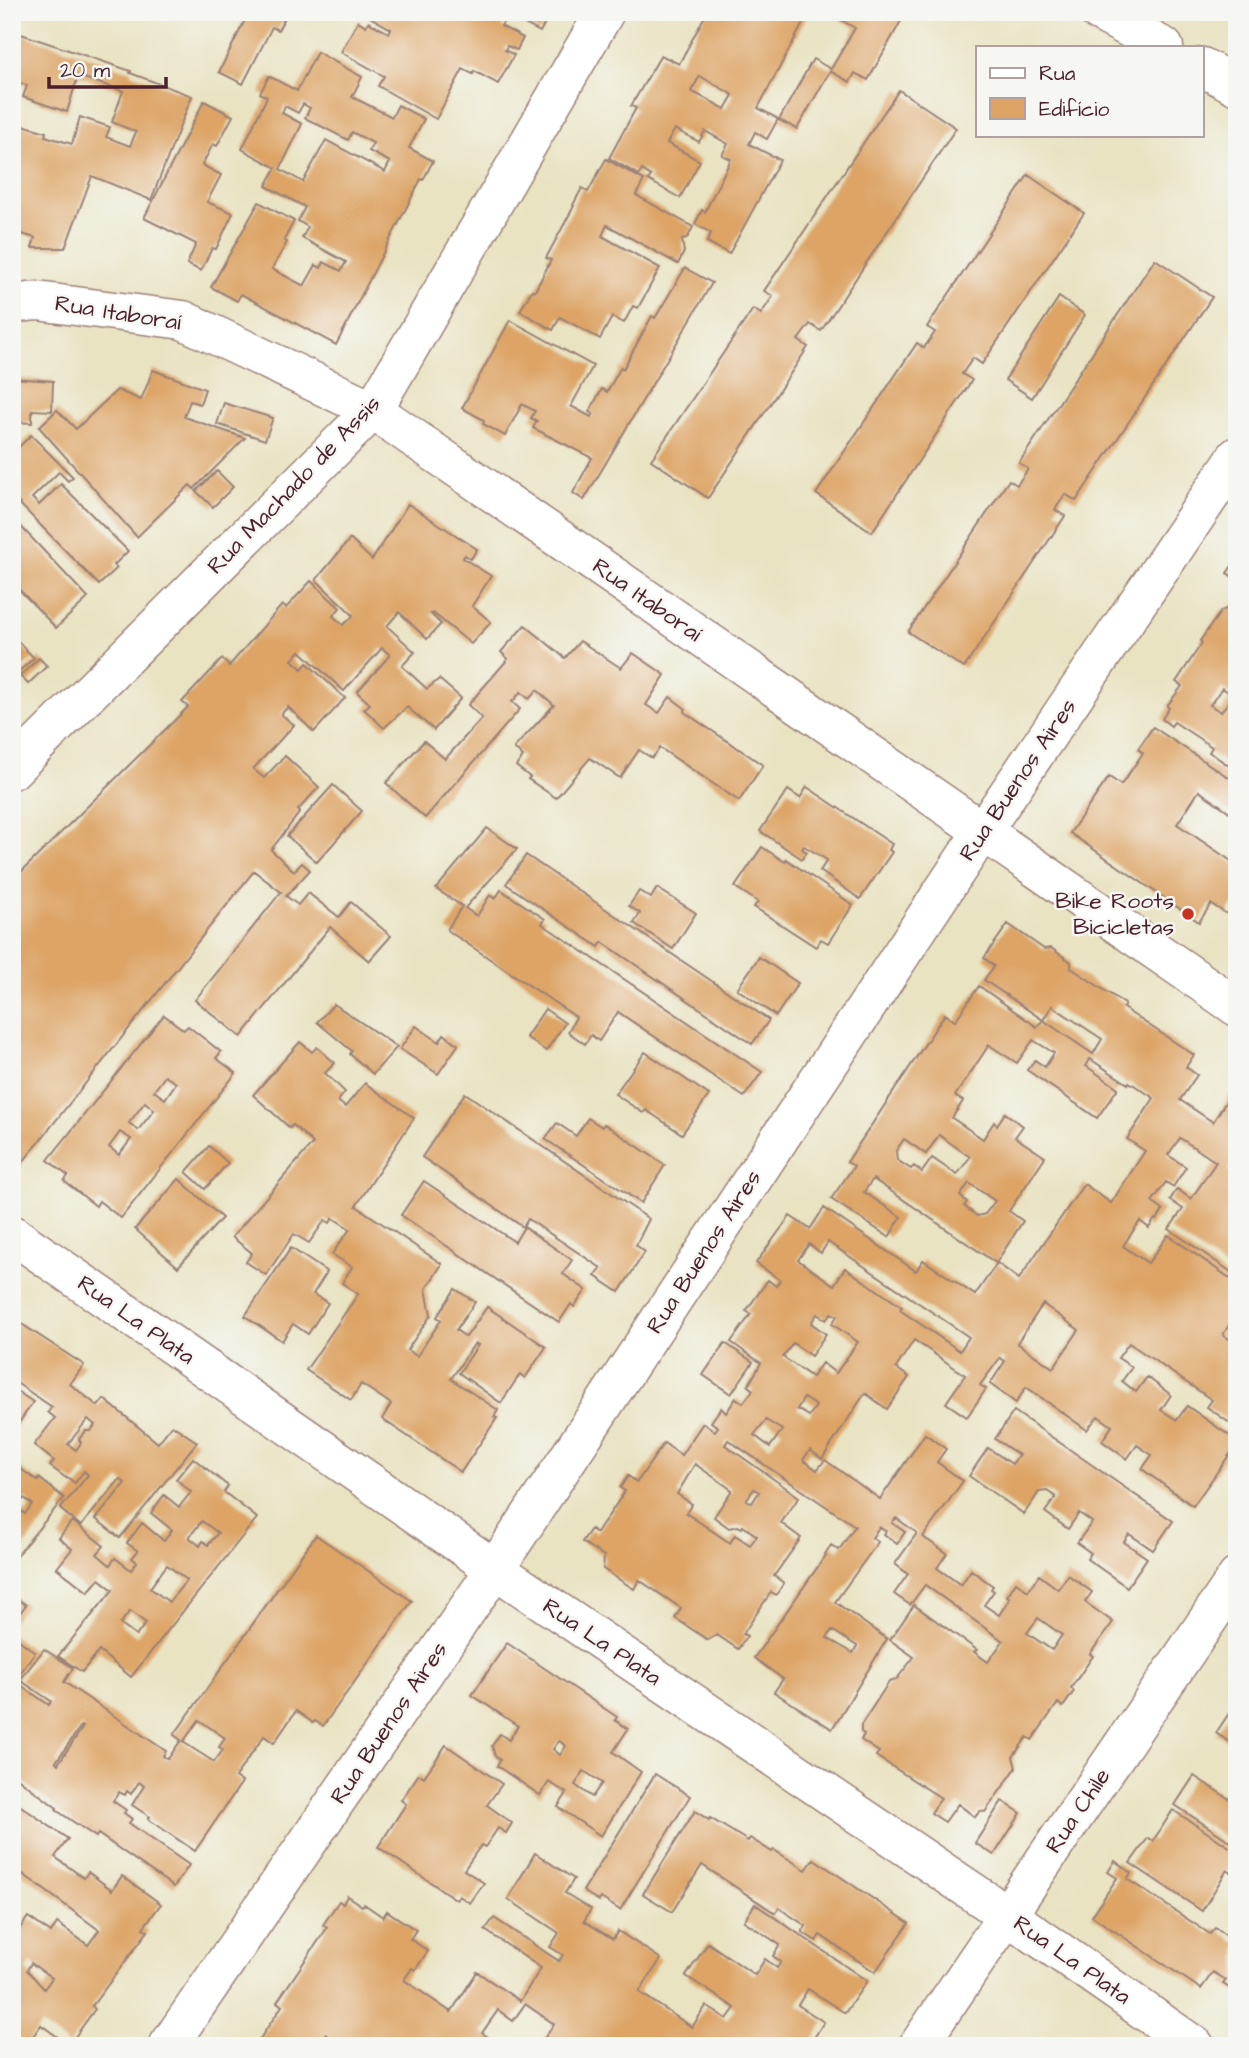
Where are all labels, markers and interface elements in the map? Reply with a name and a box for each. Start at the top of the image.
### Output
scale bar [49,46,166,90]
legend [976,46,1204,136]
text: 20 m [60,56,111,85]
text: Rua [1039,59,1076,88]
text: Edifício [1039,95,1109,124]
street label: Rua Itaboraí [53,287,184,339]
street label: Rua Machado de Assis [200,388,388,582]
street label: Rua Itaboraí [586,550,709,650]
street label: Rua Buenos Aires [952,692,1084,868]
place label: Bike Roots Bicicletas [1055,885,1174,943]
marker: Bike Roots Bicicletas [1180,906,1196,922]
street label: Rua Buenos Aires [639,1164,769,1340]
street label: Rua La Plata [71,1268,201,1373]
street label: Rua La Plata [536,1590,668,1694]
street label: Rua Buenos Aires [323,1635,455,1811]
street label: Rua Chile [1038,1762,1118,1860]
street label: Rua La Plata [1007,1908,1137,2013]

